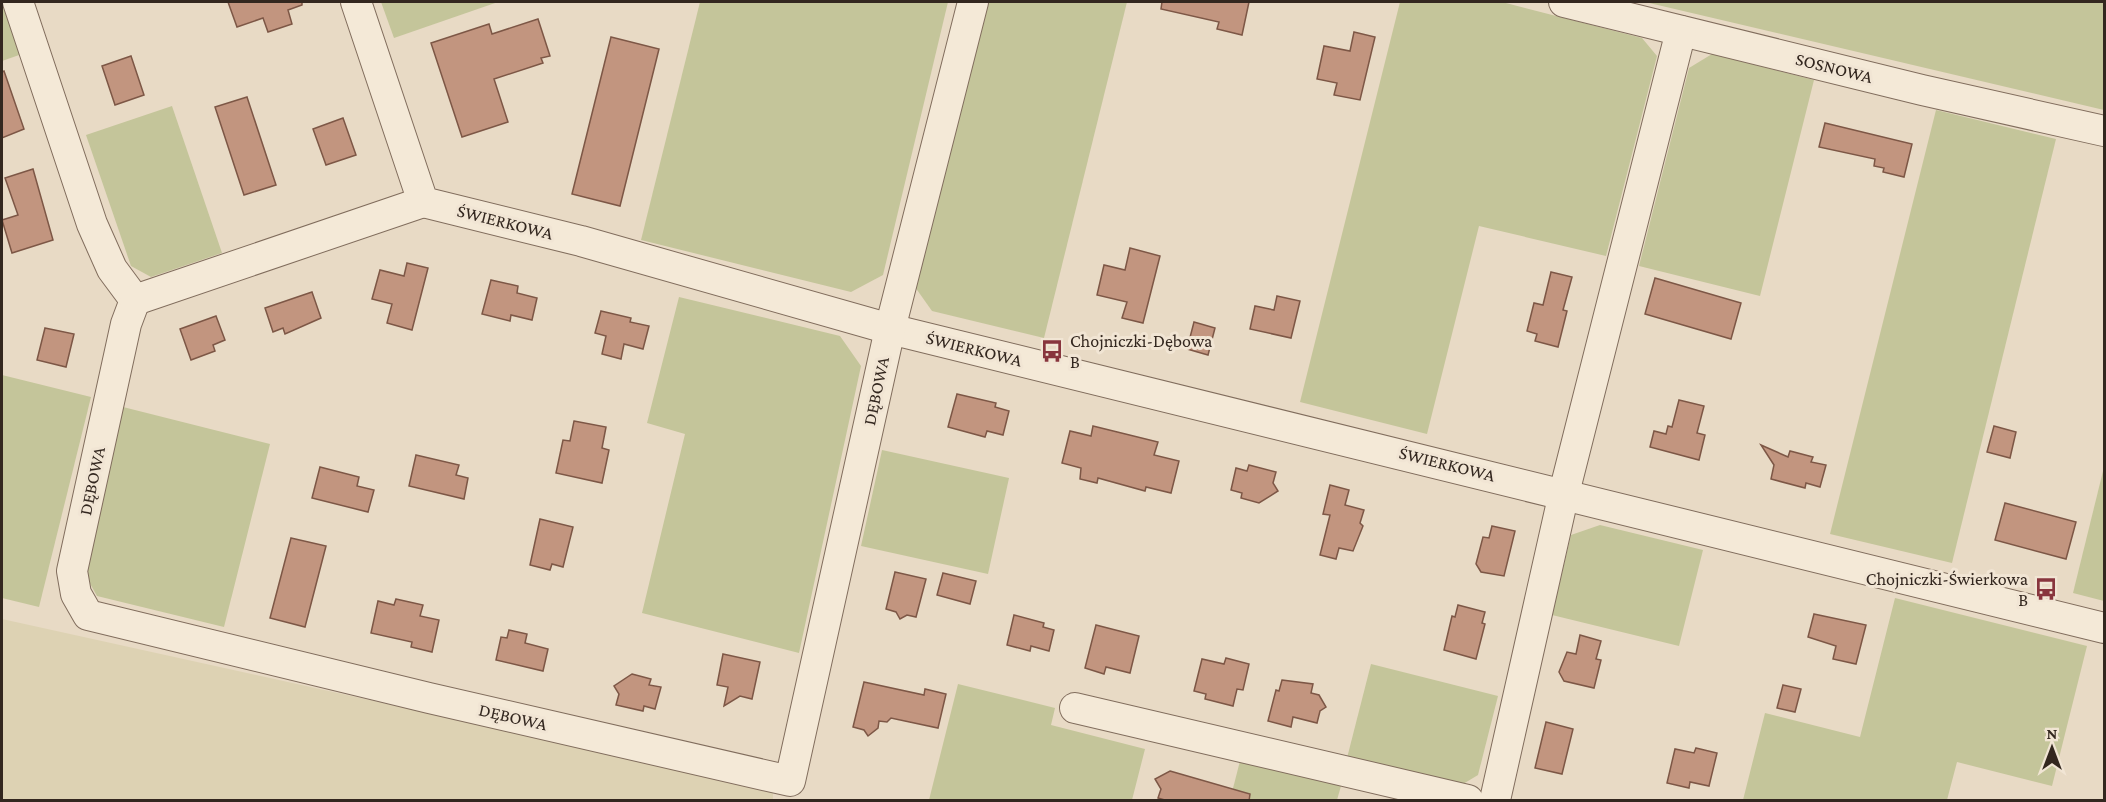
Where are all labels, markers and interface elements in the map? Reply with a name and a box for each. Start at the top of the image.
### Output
street label: SOSNOWA [1793,49,1875,87]
street label: ŚWIERKOWA [455,200,556,244]
street label: ŚWIERKOWA [924,327,1025,371]
place label: Chojniczki-Dębowa B [1070,331,1212,372]
bus stop icon: Chojniczki-Dębowa B [1039,338,1065,364]
street label: DĘBOWA [859,354,893,427]
street label: ŚWIERKOWA [1397,442,1498,486]
street label: DĘBOWA [75,444,109,517]
place label: Chojniczki-Świerkowa B [1866,569,2028,610]
bus stop icon: Chojniczki-Świerkowa B [2033,576,2059,602]
street label: DĘBOWA [477,699,550,735]
north arrow [2022,718,2082,778]
text: N [2047,725,2058,742]

